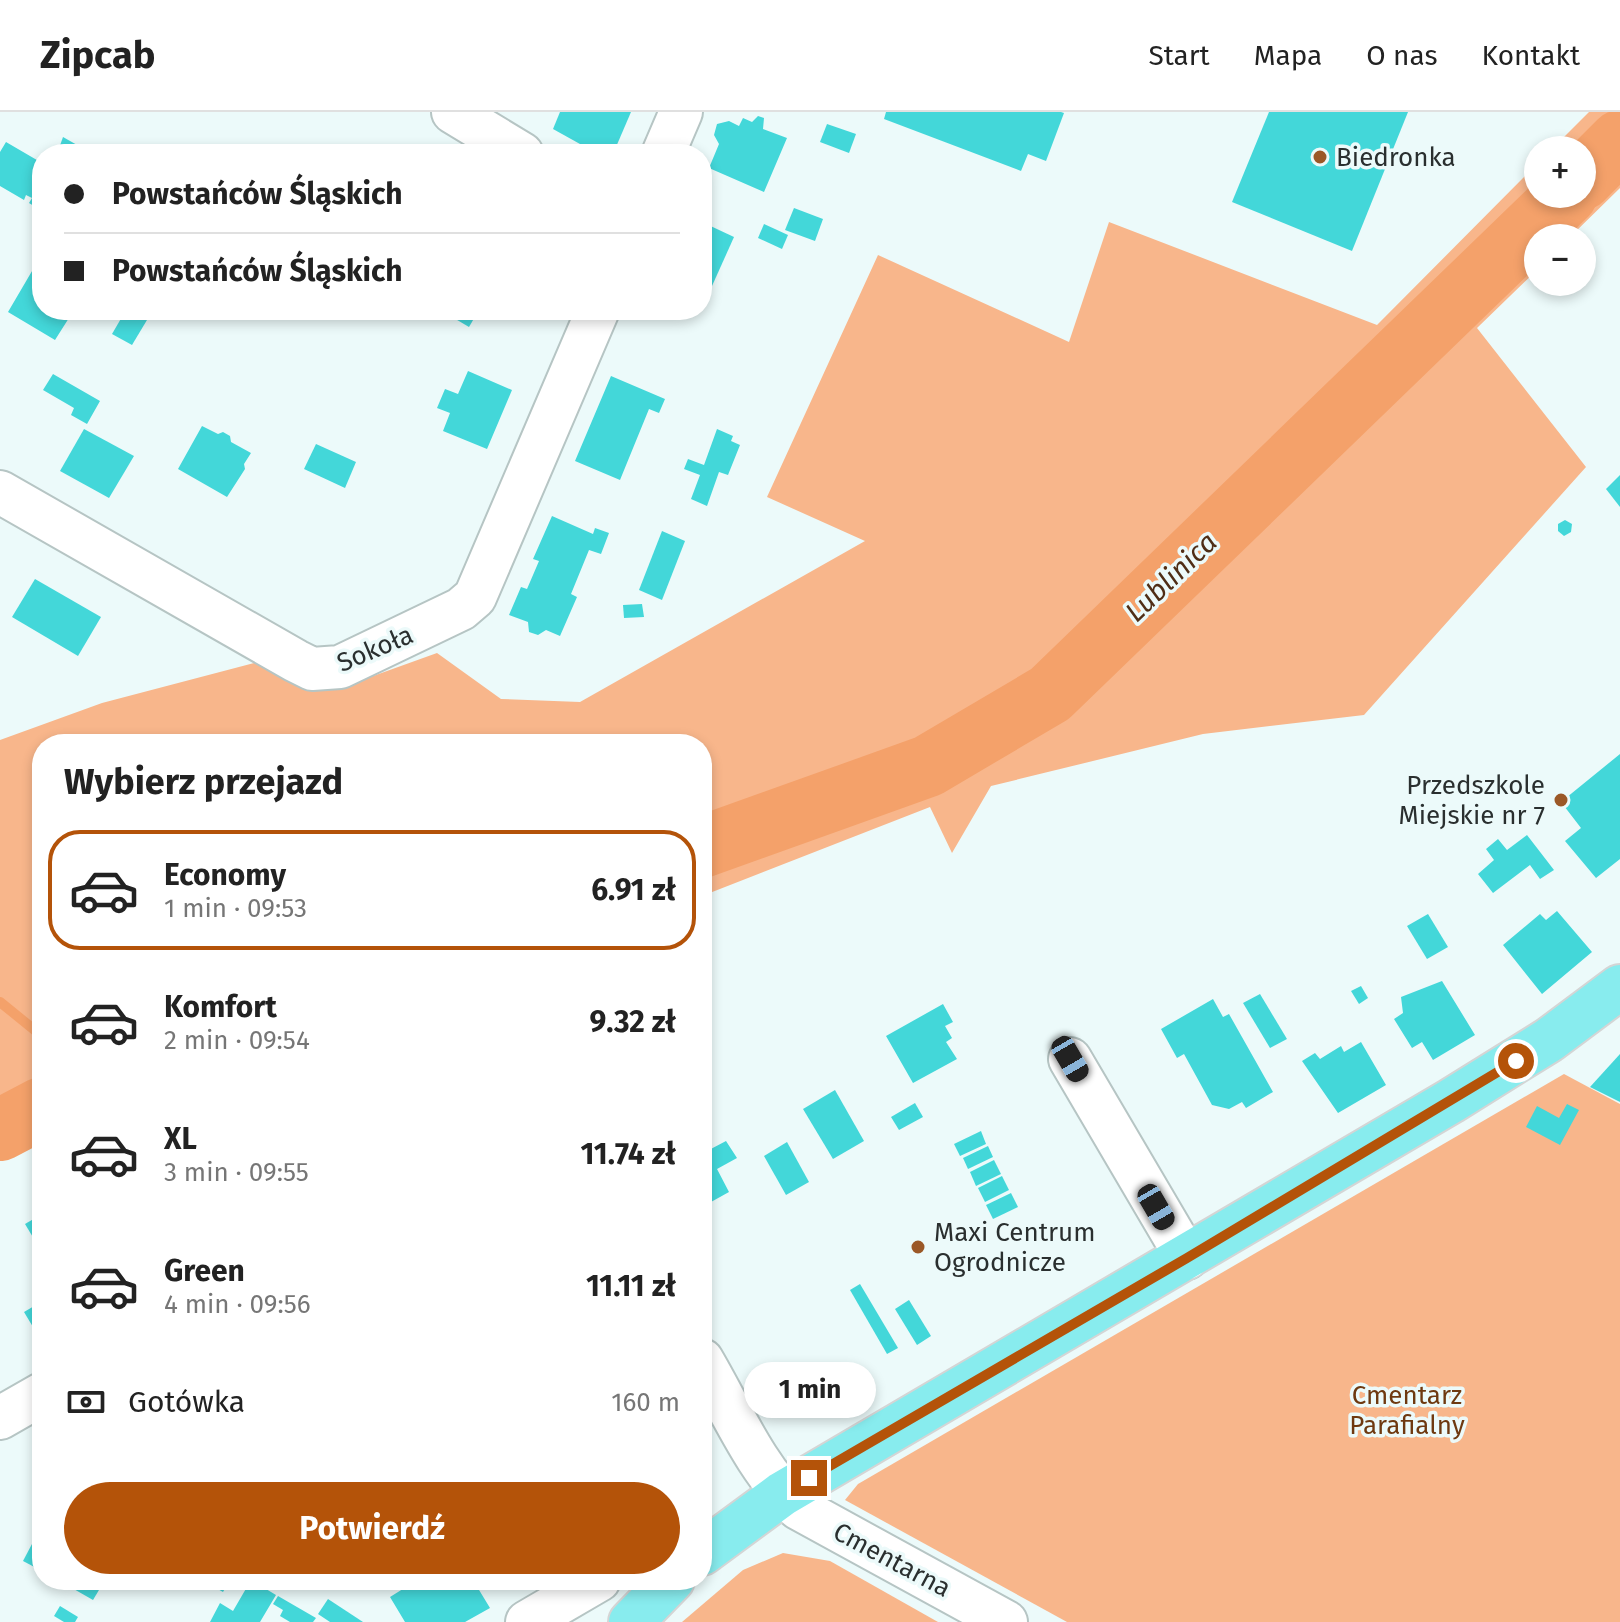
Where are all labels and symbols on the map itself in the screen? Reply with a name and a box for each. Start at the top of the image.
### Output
place label: Biedronka [1336,142,1456,173]
marker: Biedronka [1311,148,1329,166]
water label: Lublinica [1118,525,1224,629]
street label: Sokoła [332,619,418,679]
place label: Przedszkole Miejskie nr 7 [1398,770,1545,831]
marker: Przedszkole Miejskie nr 7 [1552,791,1570,809]
car [1048,1032,1092,1086]
route start [1498,1043,1534,1079]
car [1134,1180,1178,1234]
place label: Maxi Centrum Ogrodnicze [934,1217,1096,1278]
marker: Maxi Centrum Ogrodnicze [909,1238,927,1256]
callout: 1 min [743,1362,875,1418]
park label: Cmentarz Parafialny [1349,1380,1465,1441]
route end [791,1460,827,1496]
street label: Cmentarna [828,1516,956,1604]

